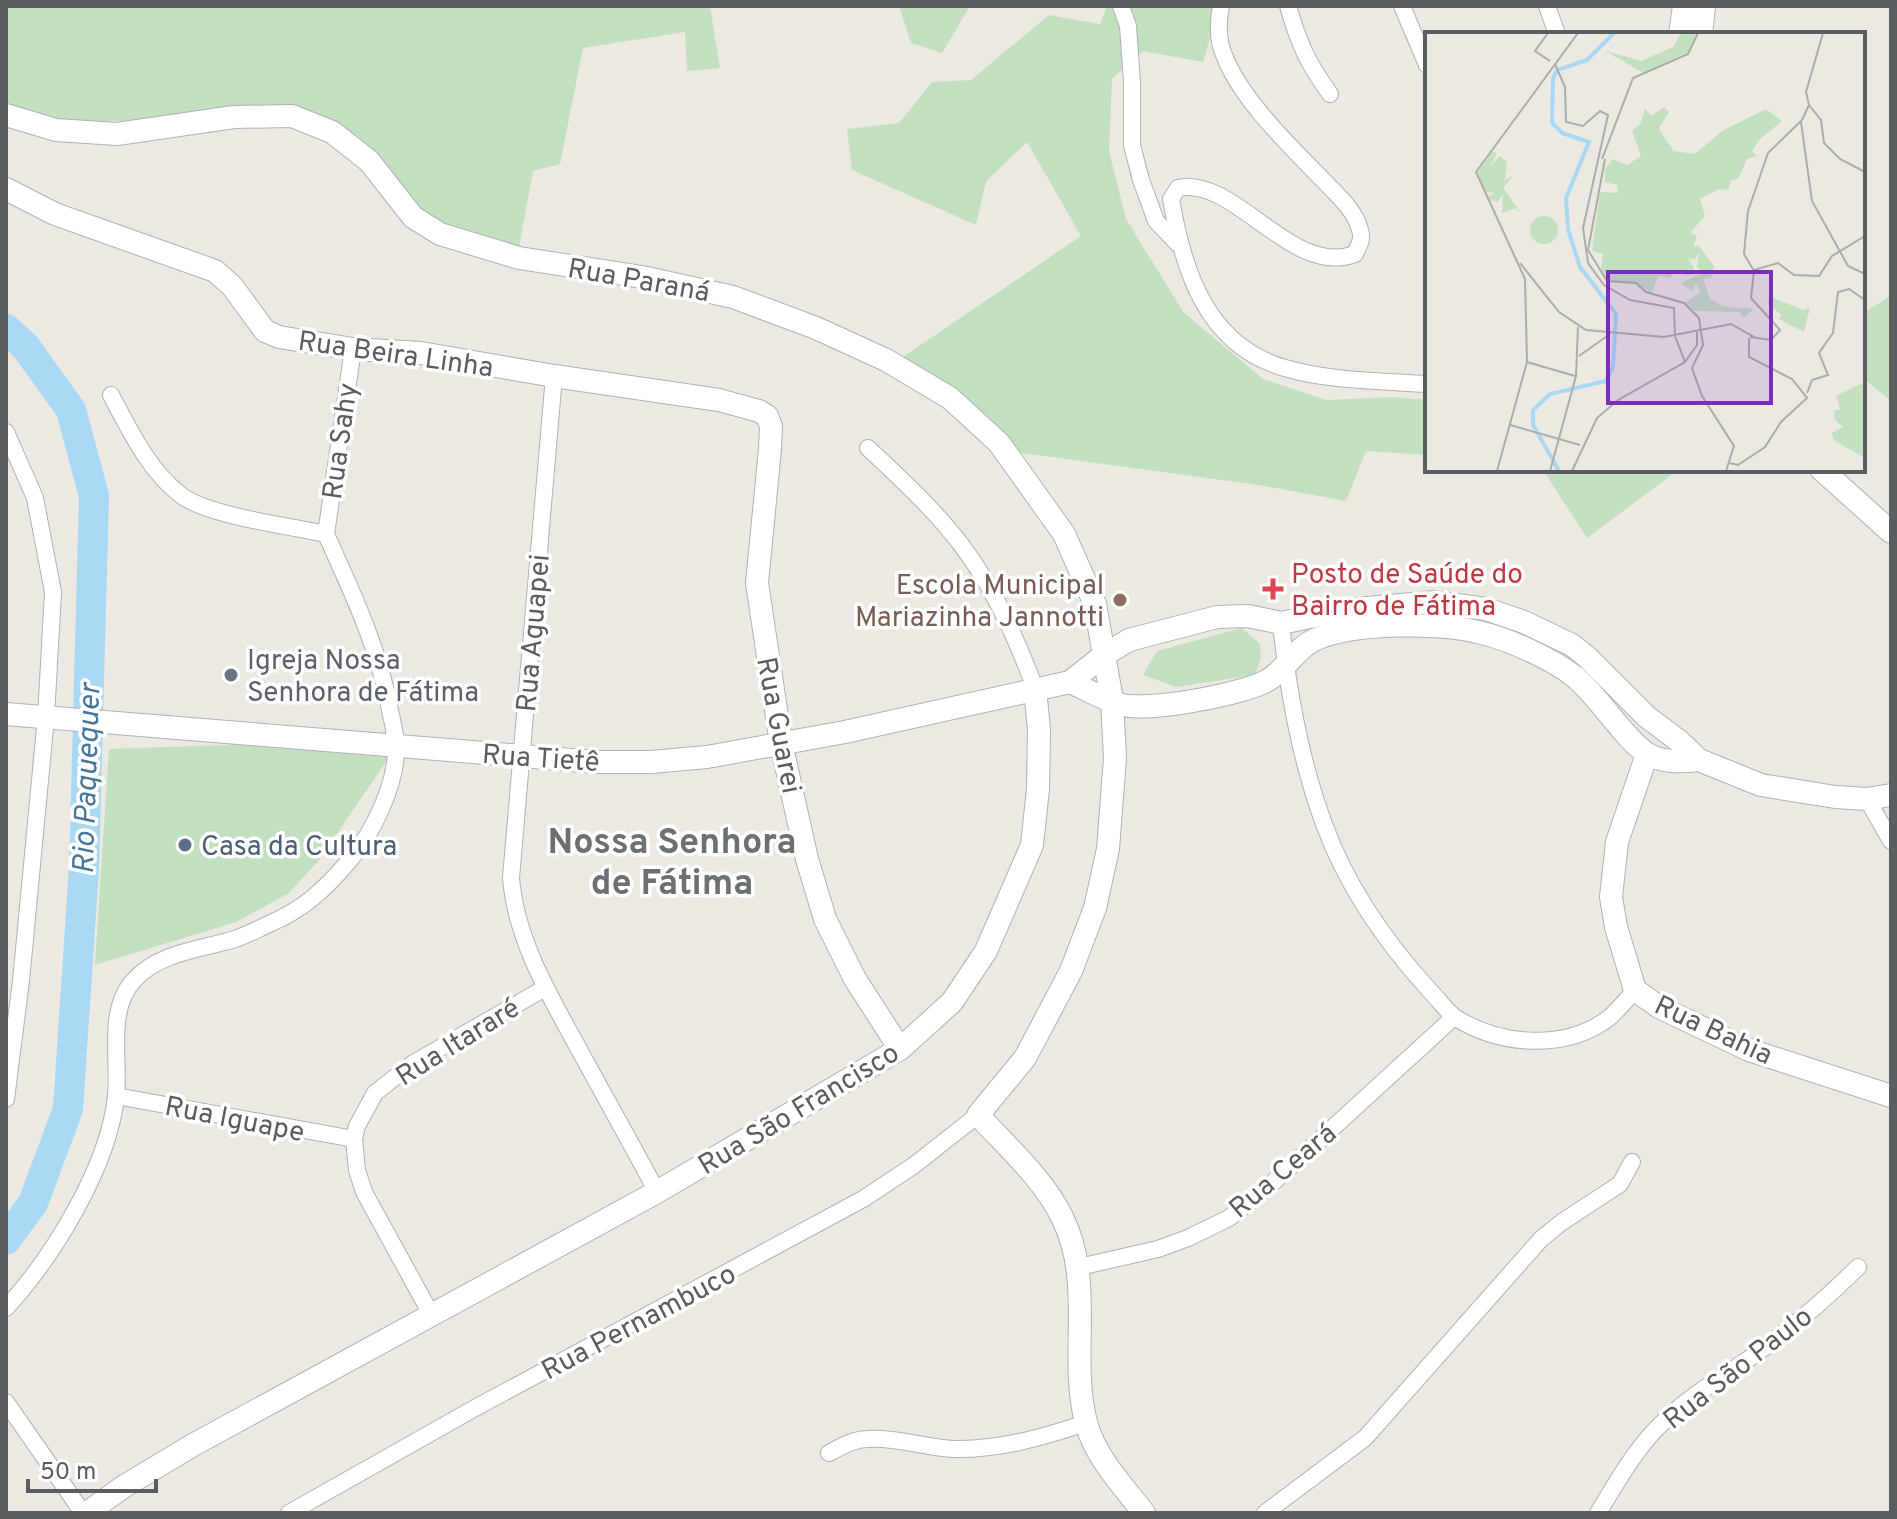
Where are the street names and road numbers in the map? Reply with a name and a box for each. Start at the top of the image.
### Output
street label: Rua Paraná [565,252,712,312]
street label: Rua Beira Linha [295,324,496,388]
street label: Rua Sahy [316,381,368,502]
street label: Rua Aguapei [510,553,560,714]
street label: Rua Guarei [746,654,808,797]
street label: Rua Tietê [481,738,601,782]
street label: Rua Bahia [1648,989,1778,1075]
street label: Rua Itararé [390,991,527,1096]
street label: Rua São Francisco [692,1036,907,1185]
street label: Rua Iguape [161,1090,307,1152]
street label: Rua Ceará [1223,1117,1345,1228]
street label: Rua Pernambuco [536,1257,743,1390]
street label: Rua São Paulo [1657,1300,1821,1439]

